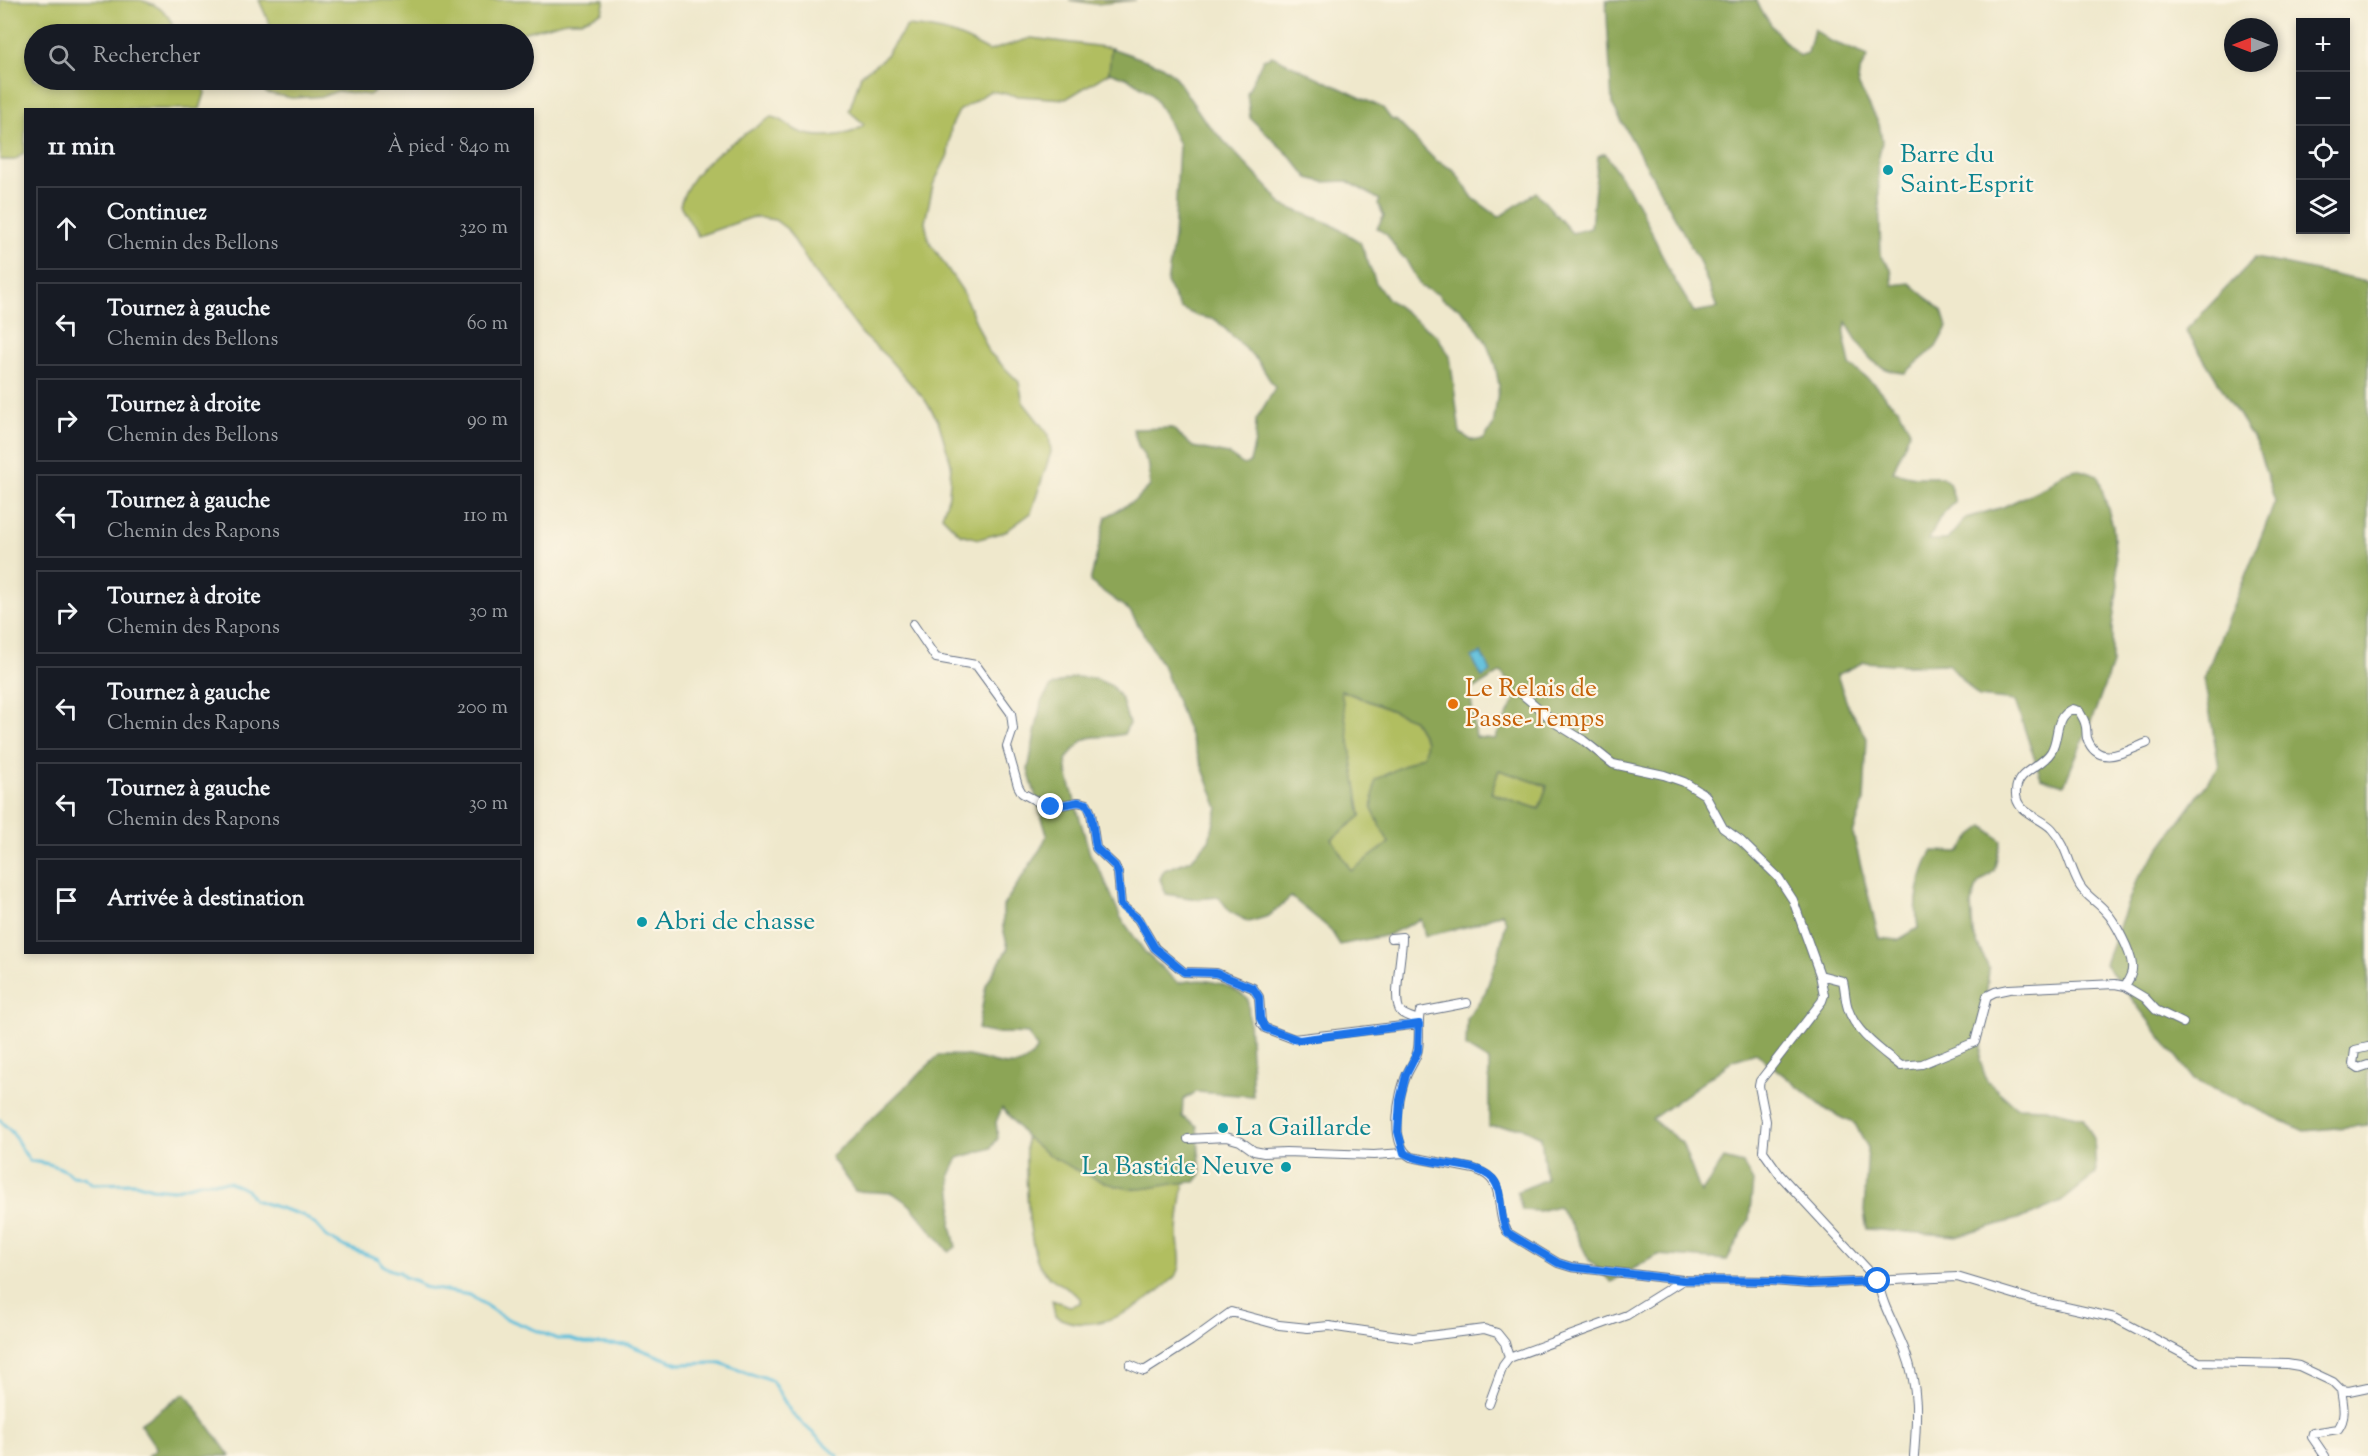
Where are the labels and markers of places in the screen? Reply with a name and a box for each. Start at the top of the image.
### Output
place label: Barre du Saint-Esprit [1900,137,2034,204]
marker: Barre du Saint-Esprit [1881,163,1895,177]
place label: Le Relais de Passe-Temps [1465,671,1604,738]
marker: Le Relais de Passe-Temps [1446,697,1460,711]
place label: Abri de chasse [654,904,815,941]
marker: Abri de chasse [635,915,649,929]
place label: La Gaillarde [1235,1110,1371,1147]
marker: La Gaillarde [1216,1121,1230,1135]
place label: La Bastide Neuve [1082,1149,1274,1186]
marker: La Bastide Neuve [1279,1160,1293,1174]

